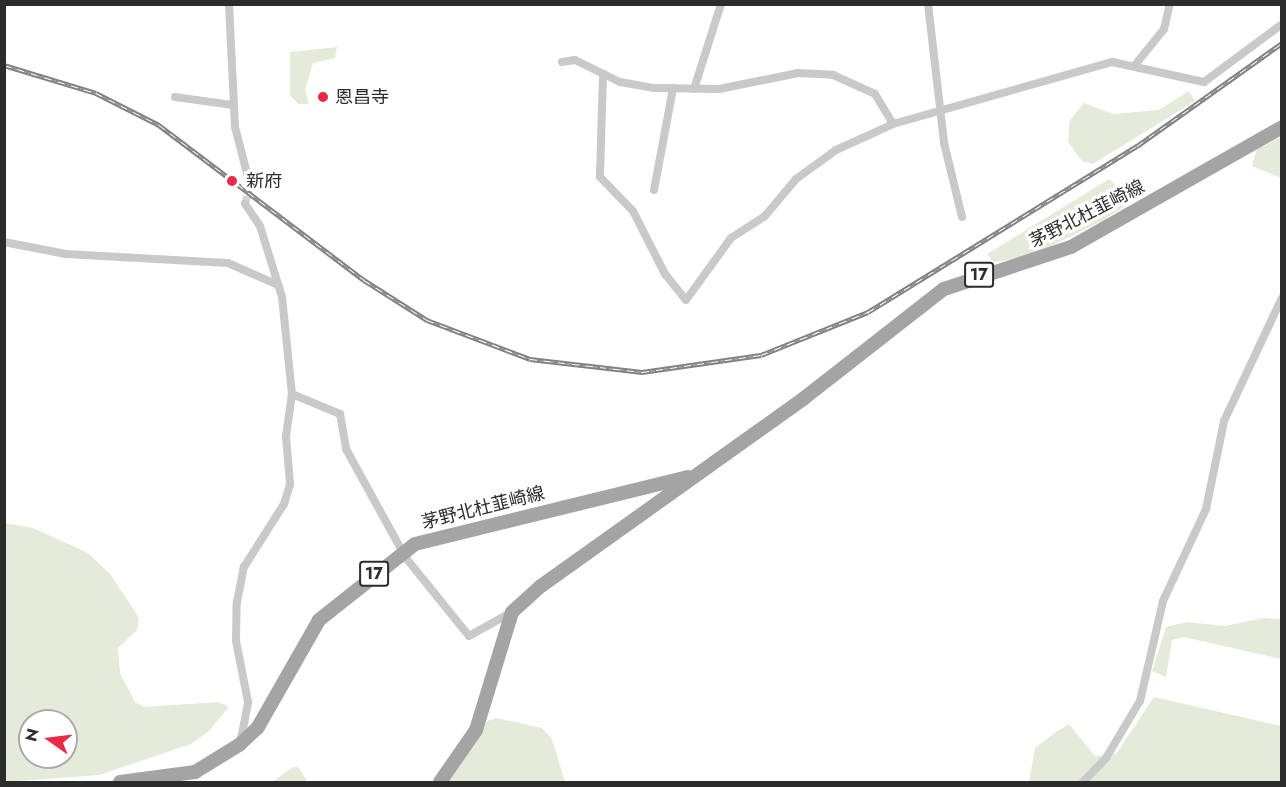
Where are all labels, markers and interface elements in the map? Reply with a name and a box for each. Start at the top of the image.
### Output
place label: 恩昌寺 [335,86,389,108]
marker: 恩昌寺 [316,90,330,104]
place label: 新府 [246,170,282,192]
marker: 新府 [223,172,241,190]
street label: 茅野北杜韮崎線 [1026,176,1148,252]
road number: 17 [964,262,994,288]
street label: 茅野北杜韮崎線 [419,482,547,534]
road number: 17 [359,561,389,587]
north arrow [18,709,78,769]
text: N [19,726,45,744]

